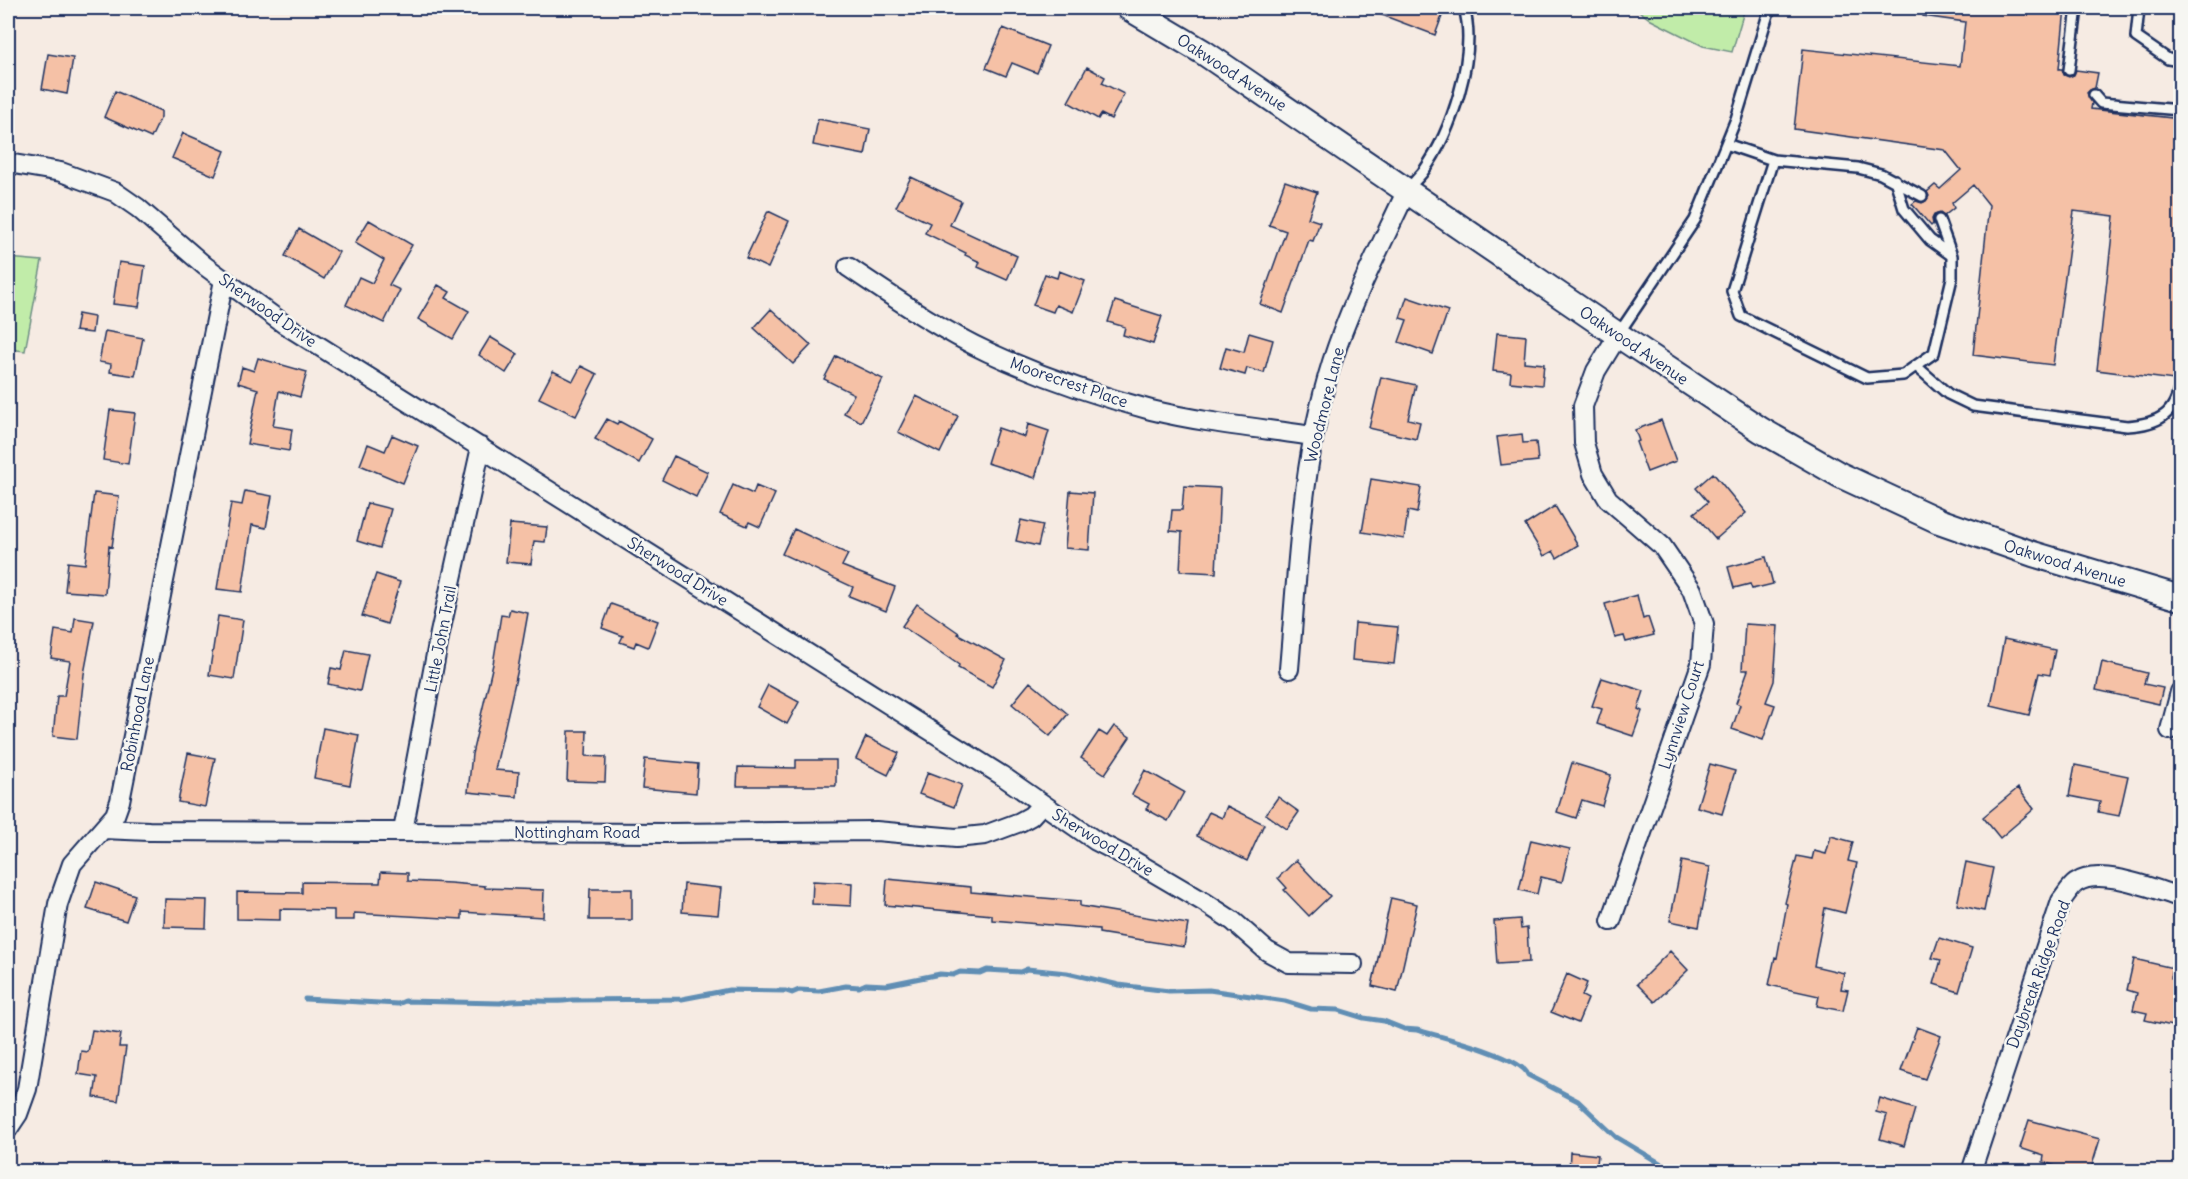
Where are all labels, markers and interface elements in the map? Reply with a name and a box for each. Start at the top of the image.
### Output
street label: Oakwood Avenue [1173,29,1291,115]
street label: Sherwood Drive [215,269,321,351]
street label: Oakwood Avenue [1576,301,1692,389]
street label: Woodmore Lane [1300,345,1348,465]
street label: Moorecrest Place [1007,352,1131,412]
street label: Sherwood Drive [624,532,732,610]
street label: Oakwood Avenue [2001,535,2129,591]
street label: Little John Trail [420,584,460,694]
street label: Robinhood Lane [116,655,158,773]
street label: Lynnview Court [1654,658,1708,772]
street label: Sherwood Drive [1049,804,1157,880]
street label: Nottingham Road [514,822,640,842]
street label: Daybreak Ridge Road [2002,897,2074,1051]

